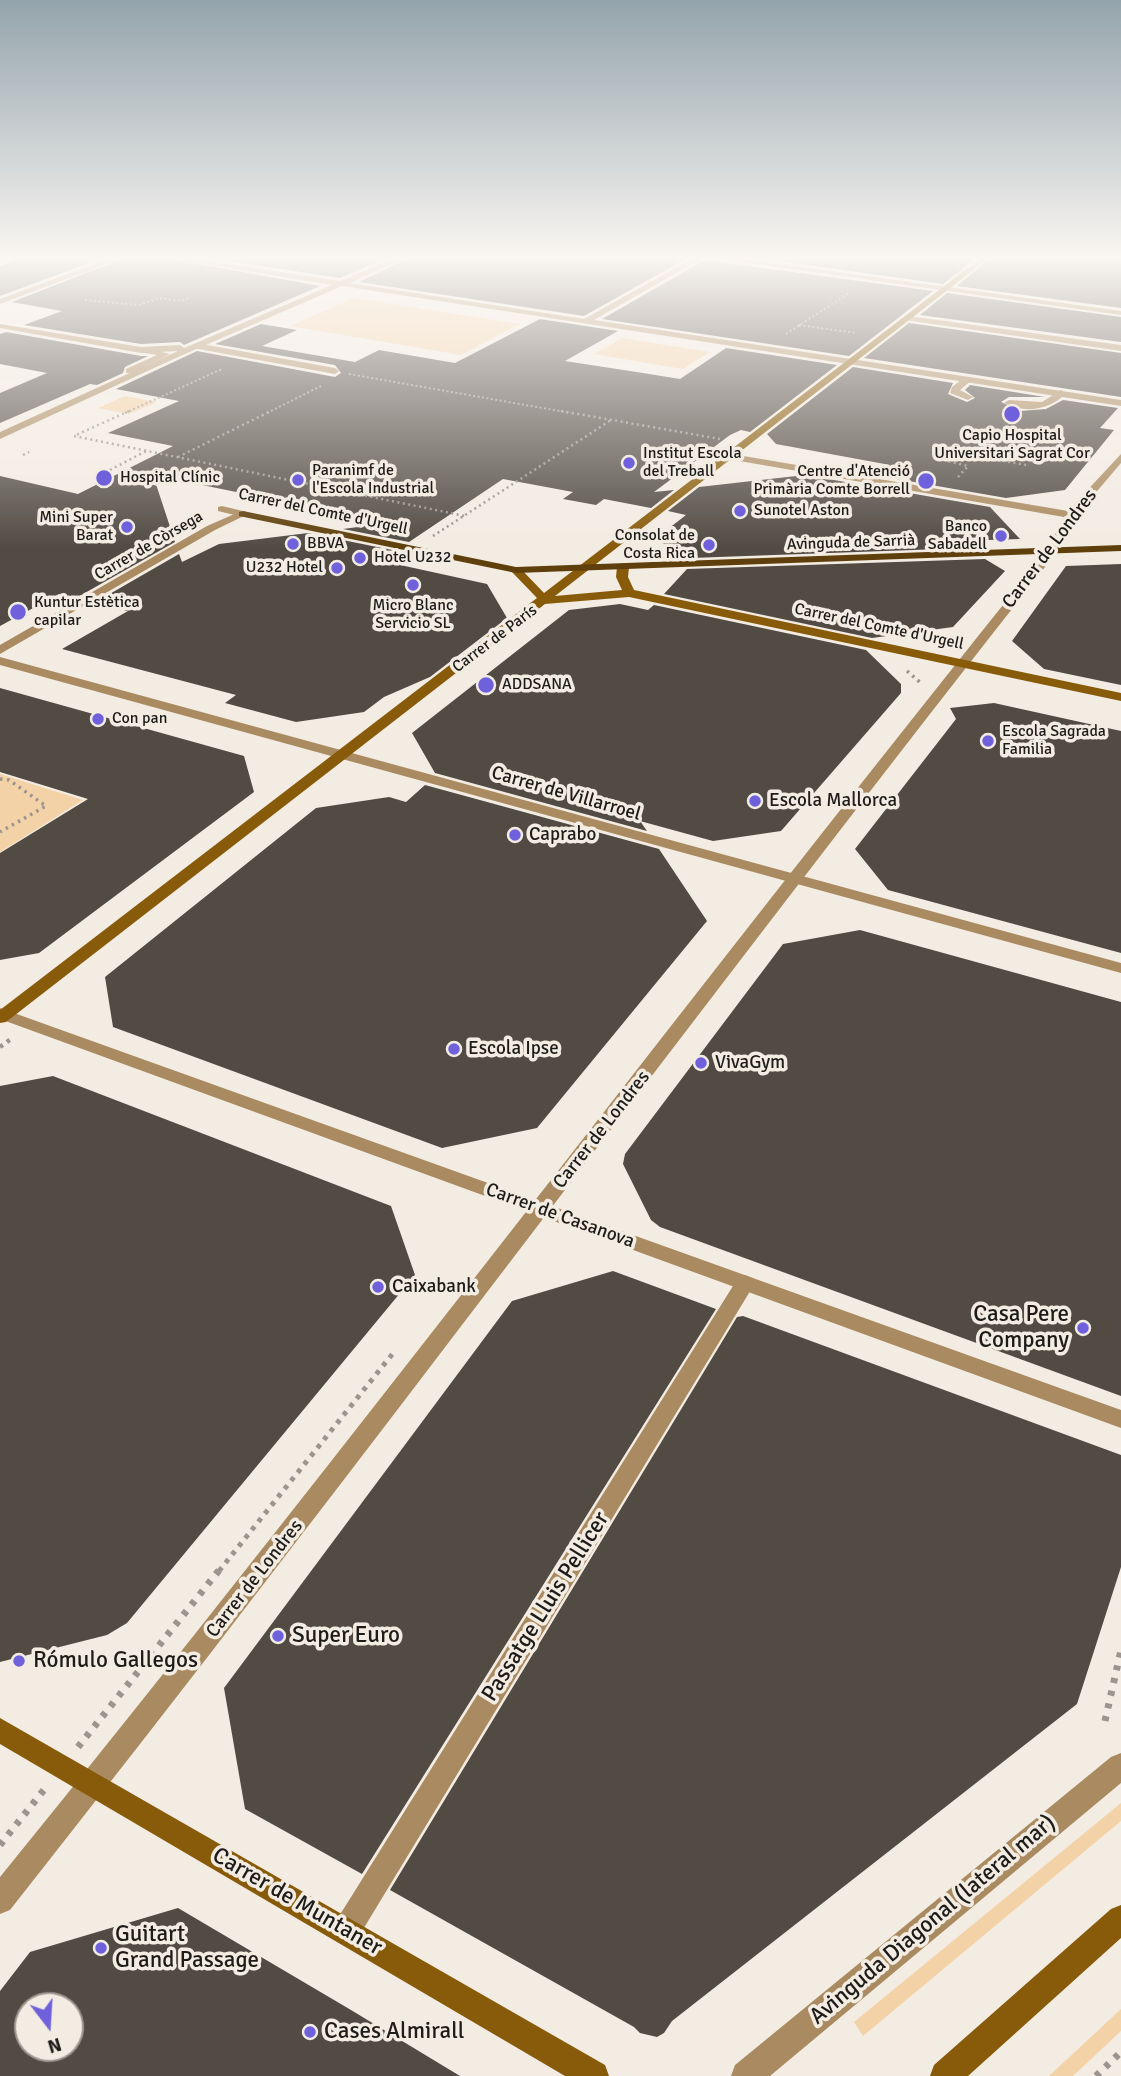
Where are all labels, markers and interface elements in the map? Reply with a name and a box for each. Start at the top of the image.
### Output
marker: Capio Hospital Universitari Sagrat Cor [1002,404,1022,424]
place label: Capio Hospital Universitari Sagrat Cor [934,426,1090,464]
place label: Institut Escola del Treball [643,444,742,482]
marker: Institut Escola del Treball [621,455,637,471]
place label: Paranimf de l'Escola Industrial [312,461,434,499]
place label: Centre d'Atenció Primària Comte Borrell [753,462,910,500]
marker: Hospital Clínic [94,468,114,488]
place label: Hospital Clínic [120,468,220,488]
marker: Centre d'Atenció Primària Comte Borrell [916,471,936,491]
marker: Paranimf de l'Escola Industrial [290,472,306,488]
street label: Carrer del Comte d'Urgell [237,485,409,539]
street label: Carrer de Londres [998,485,1102,613]
place label: Sunotel Aston [754,501,850,521]
marker: Sunotel Aston [732,503,748,519]
street label: Carrer de Còrsega [91,507,207,585]
place label: Mini Super Barat [39,508,113,546]
place label: Banco Sabadell [928,517,987,555]
marker: Mini Super Barat [119,519,135,535]
place label: Consolat de Costa Rica [615,526,695,564]
marker: Banco Sabadell [993,528,1009,544]
street label: Avinguda de Sarrià [786,531,916,555]
place label: BBVA [307,534,344,554]
marker: BBVA [285,536,301,552]
marker: Consolat de Costa Rica [701,537,717,553]
place label: Hotel U232 [374,548,451,568]
marker: Hotel U232 [352,550,368,566]
place label: U232 Hotel [246,558,323,578]
marker: U232 Hotel [329,560,345,576]
marker: Micro Blanc Servicio SL [405,577,421,593]
place label: Kuntur Estètica capilar [34,593,140,631]
place label: Micro Blanc Servicio SL [372,596,454,634]
street label: Carrer del Comte d'Urgell [793,600,965,654]
street label: Carrer de París [449,601,541,677]
marker: Kuntur Estètica capilar [8,602,28,622]
marker: ADDSANA [476,675,496,695]
place label: ADDSANA [502,675,572,695]
place label: Con pan [112,709,167,729]
marker: Con pan [90,711,106,727]
place label: Escola Sagrada Familia [1002,722,1106,760]
marker: Escola Sagrada Familia [980,733,996,749]
street label: Carrer de Villarroel [489,762,643,826]
place label: Escola Mallorca [769,790,897,812]
marker: Escola Mallorca [747,793,763,809]
place label: Caprabo [529,824,596,846]
marker: Caprabo [507,827,523,843]
place label: Escola Ipse [468,1038,559,1060]
marker: Escola Ipse [446,1041,462,1057]
place label: VivaGym [715,1052,785,1074]
marker: VivaGym [693,1055,709,1071]
street label: Carrer de Londres [549,1067,655,1193]
street label: Carrer de Casanova [483,1179,637,1253]
place label: Caixabank [392,1276,476,1298]
marker: Caixabank [370,1279,386,1295]
place label: Casa Pere Company [973,1301,1069,1355]
marker: Casa Pere Company [1075,1320,1091,1336]
street label: Passatge Lluis Pellicer [476,1507,616,1707]
street label: Carrer de Londres [202,1516,308,1642]
place label: Super Euro [292,1622,400,1650]
marker: Super Euro [270,1628,286,1644]
place label: Rómulo Gallegos [33,1647,198,1675]
marker: Rómulo Gallegos [11,1653,27,1669]
street label: Avinguda Diagonal (lateral mar) [805,1809,1061,2031]
street label: Carrer de Muntaner [207,1842,387,1962]
place label: Guitart Grand Passage [115,1921,259,1975]
marker: Guitart Grand Passage [93,1940,109,1956]
north arrow [14,1992,84,2062]
place label: Cases Almirall [324,2018,464,2046]
marker: Cases Almirall [302,2024,318,2040]
text: N [45,2032,64,2059]

